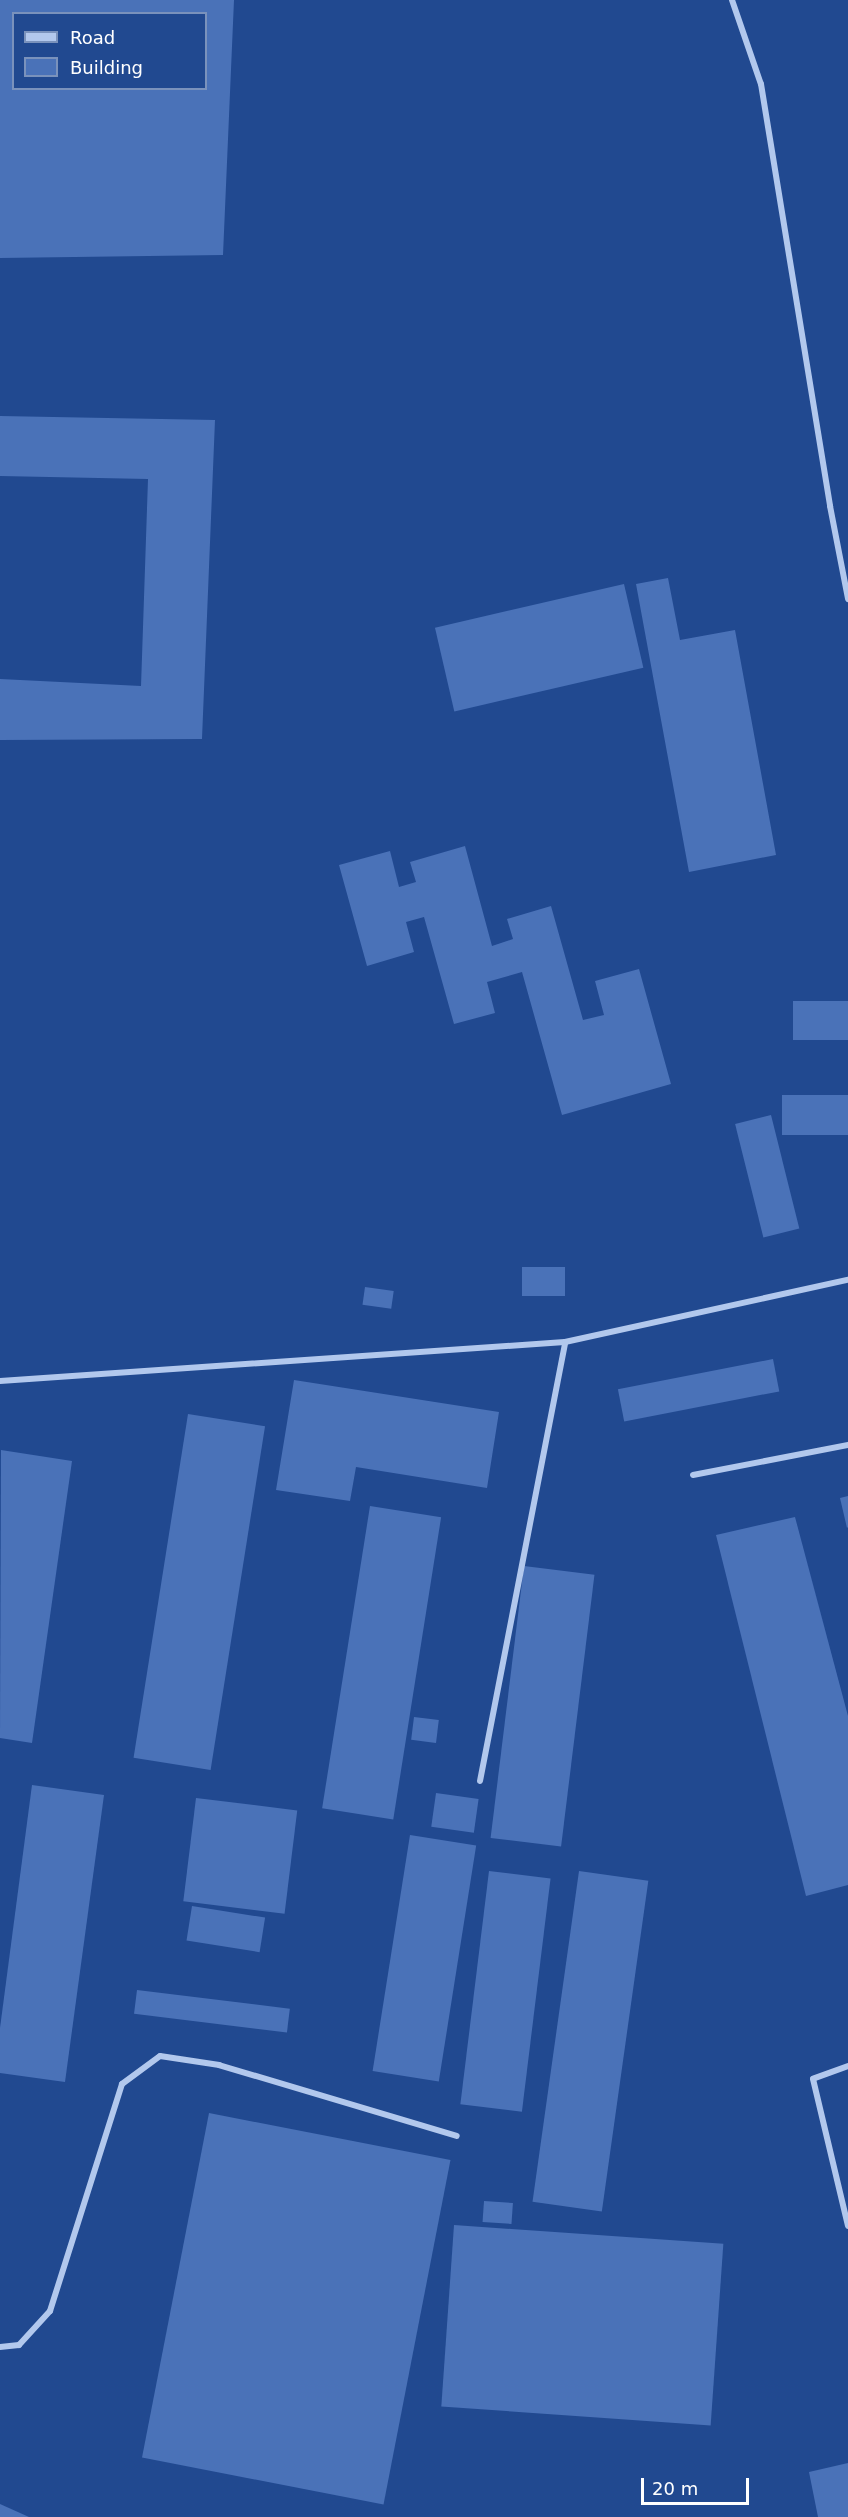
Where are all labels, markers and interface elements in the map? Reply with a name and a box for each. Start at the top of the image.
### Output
legend [12,12,207,90]
text: Road [70,27,115,48]
text: Building [70,57,143,78]
scale bar [644,2466,752,2504]
text: 20 m [652,2478,698,2499]

